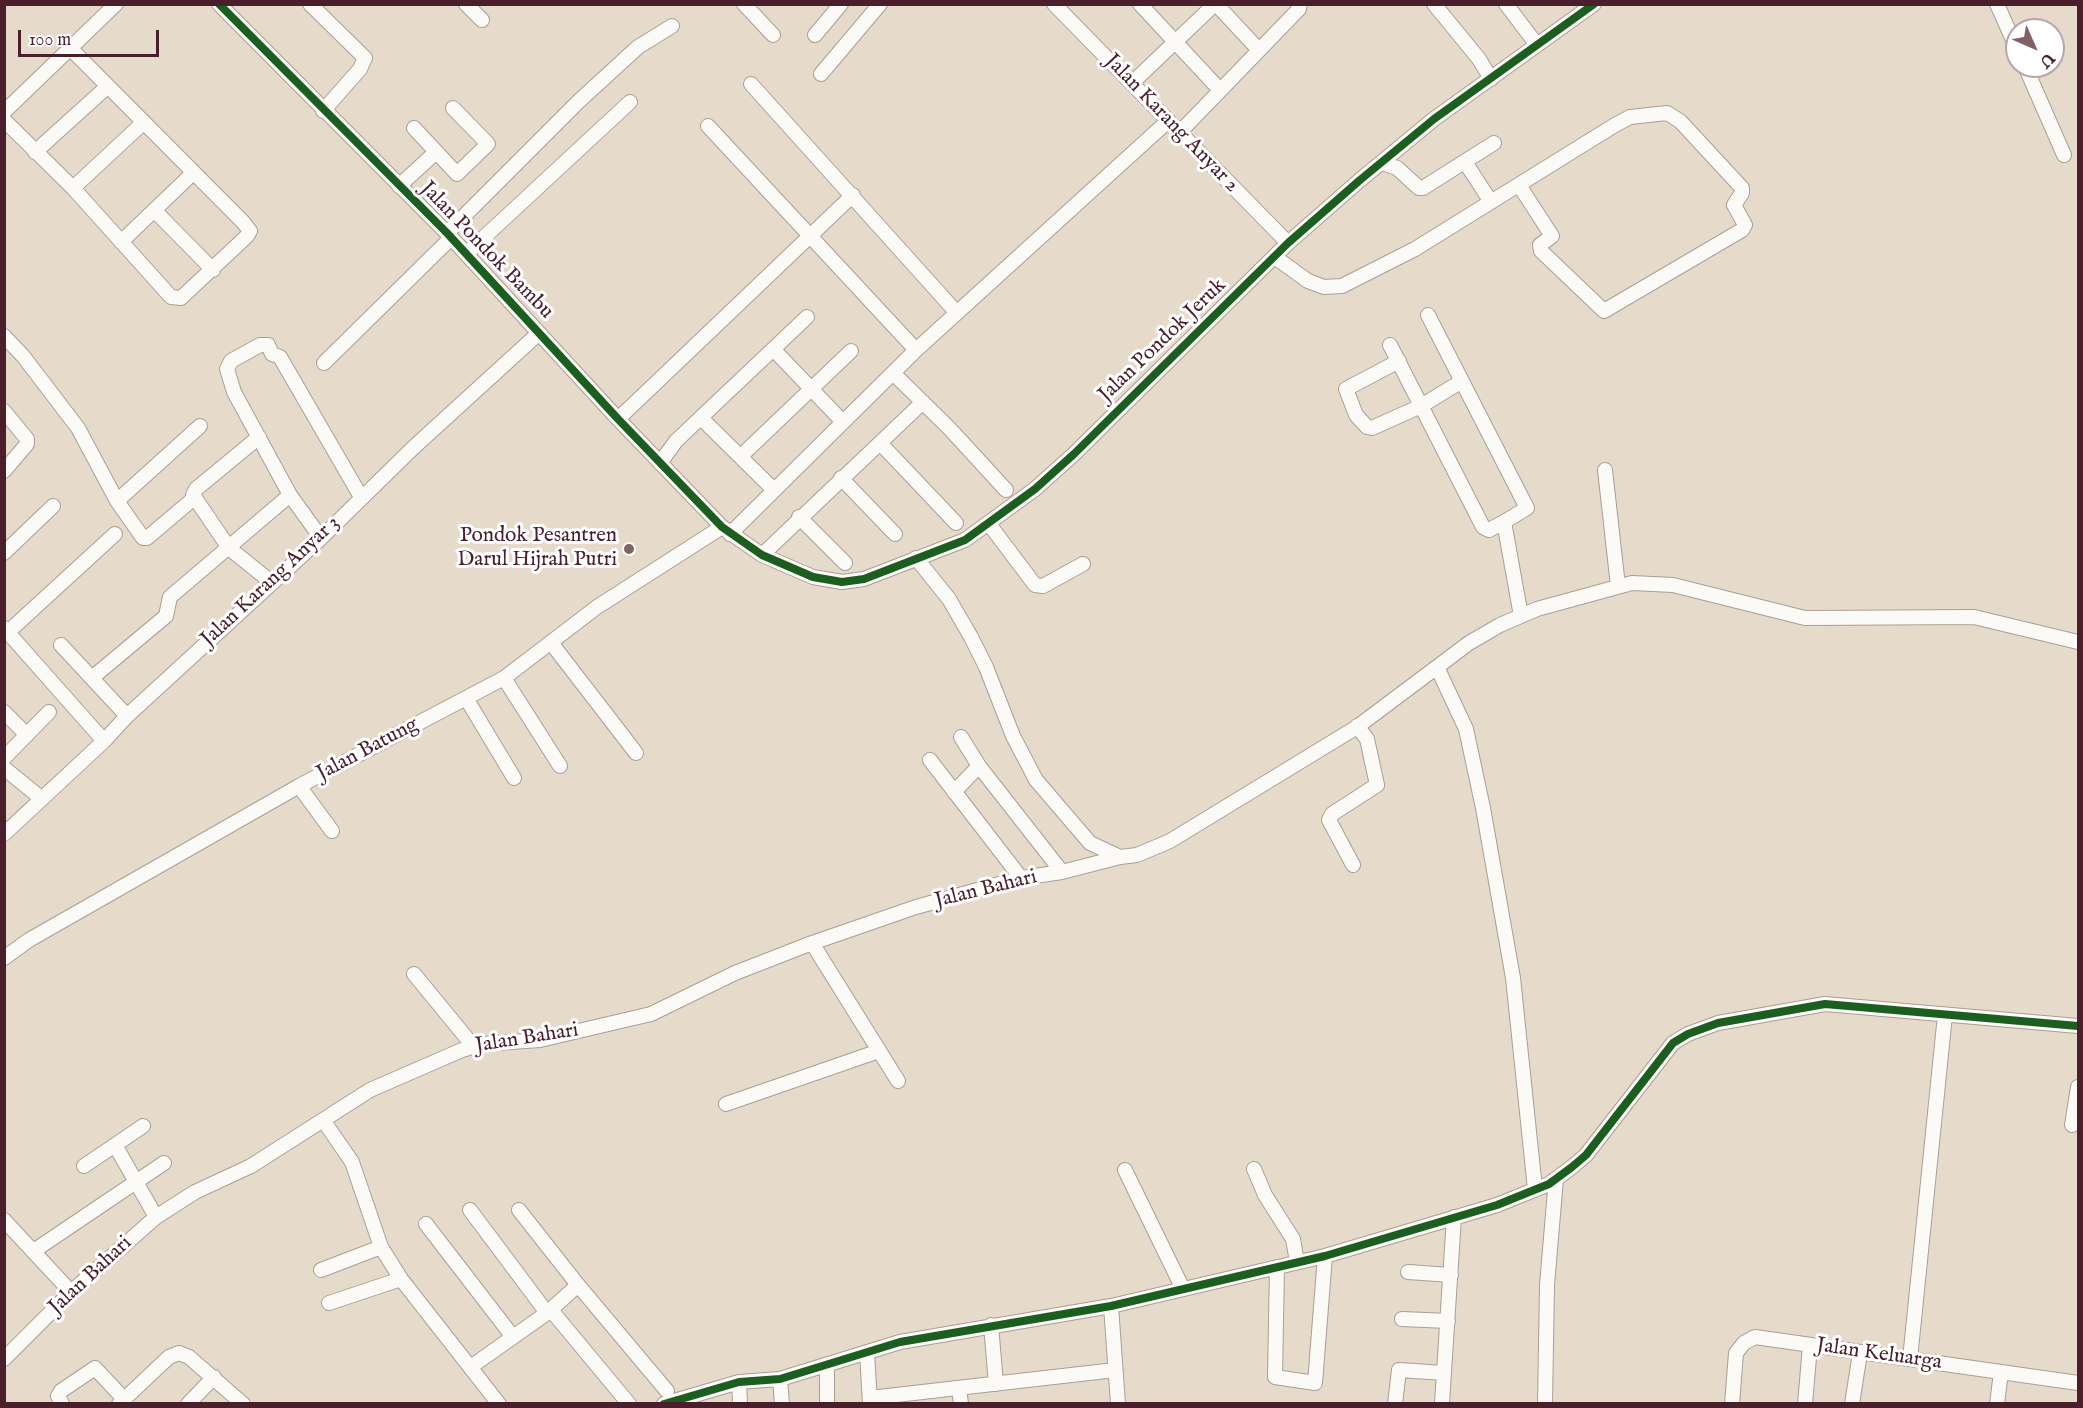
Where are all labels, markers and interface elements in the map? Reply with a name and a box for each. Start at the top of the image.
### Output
scale bar [21,18,162,56]
north arrow [2005,18,2065,78]
text: 100 m [29,29,71,52]
text: U [2034,47,2058,71]
street label: Jalan Karang Anyar 2 [1099,50,1243,198]
street label: Jalan Pondok Bambu [414,177,558,325]
street label: Jalan Pondok Jeruk [1094,274,1232,408]
street label: Jalan Karang Anyar 3 [196,511,346,653]
place label: Pondok Pesantren Darul Hijrah Putri [457,524,617,574]
marker: Pondok Pesantren Darul Hijrah Putri [622,542,636,556]
street label: Jalan Batung [313,713,423,787]
street label: Jalan Bahari [932,865,1040,915]
street label: Jalan Bahari [474,1018,580,1060]
street label: Jalan Bahari [44,1231,138,1321]
street label: Jalan Keluarga [1815,1334,1943,1376]

